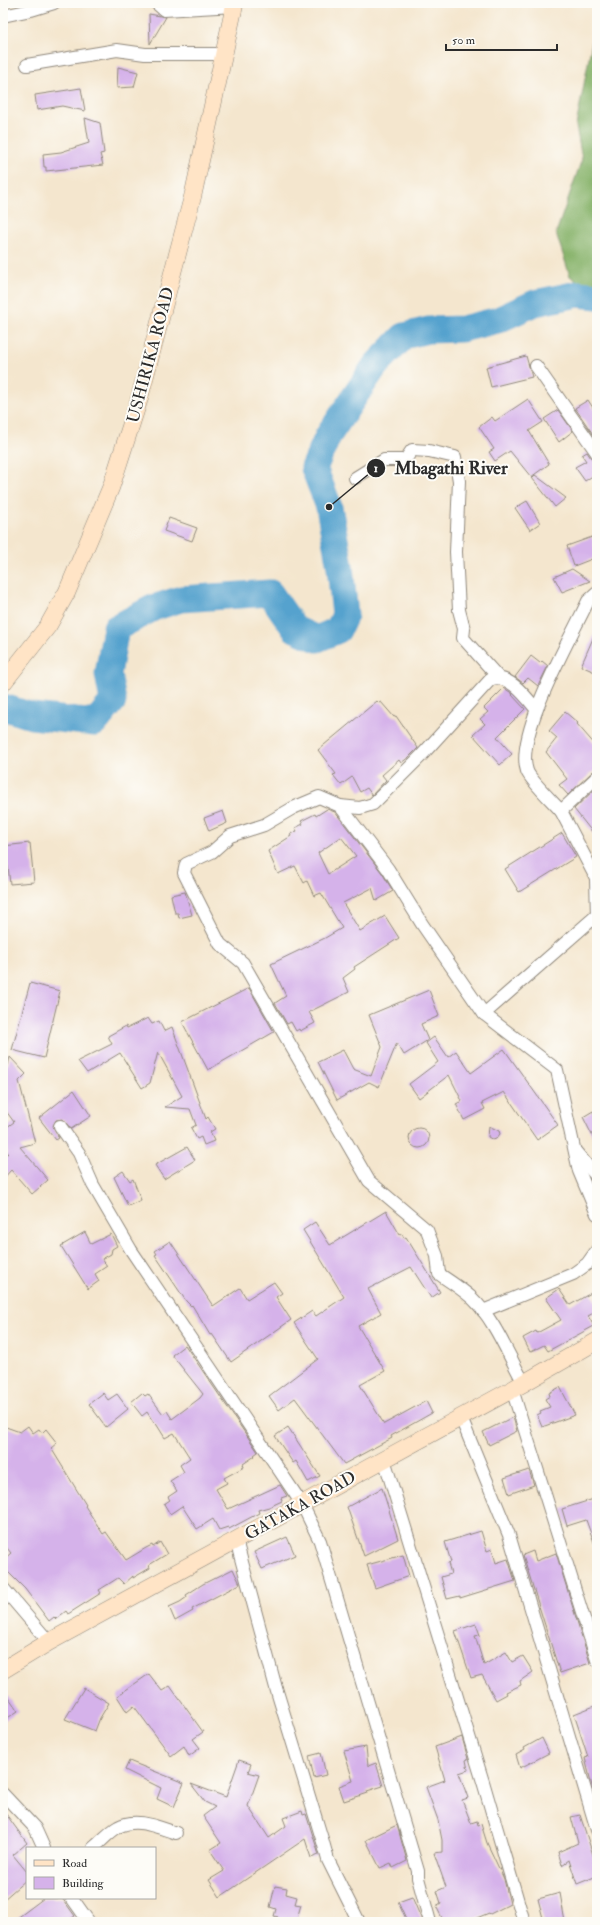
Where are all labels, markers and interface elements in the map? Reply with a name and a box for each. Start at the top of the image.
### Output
scale bar [446,26,557,52]
text: 50 m [452,33,476,48]
street label: USHIRIKA ROAD [122,285,179,425]
callout: Mbagathi River [366,453,516,483]
text: Mbagathi River [393,457,508,480]
text: 1 [374,461,378,476]
street label: GATAKA ROAD [241,1466,359,1545]
legend [26,1847,156,1899]
text: Road [62,1856,87,1871]
text: Building [62,1876,105,1891]

